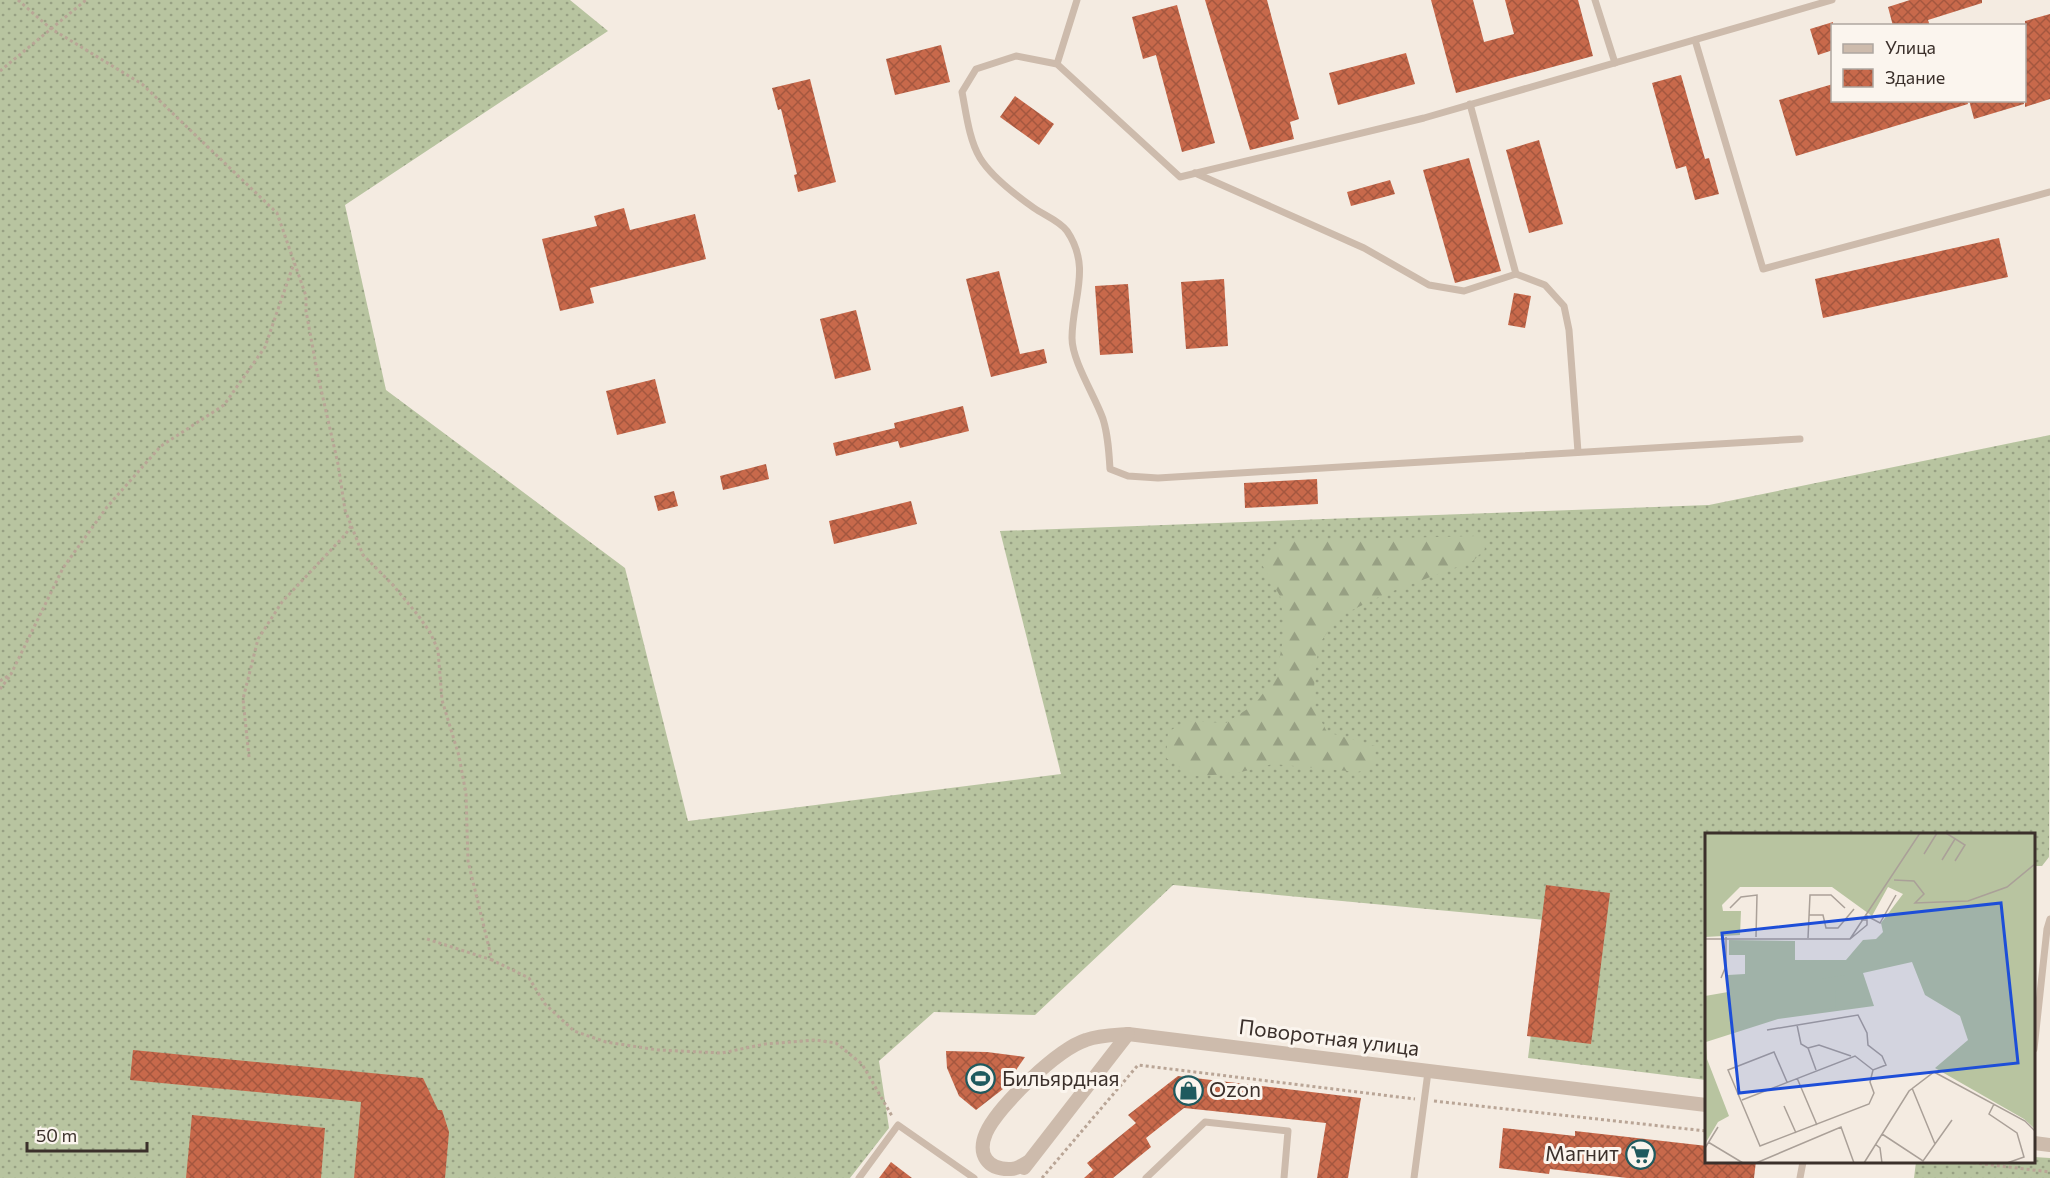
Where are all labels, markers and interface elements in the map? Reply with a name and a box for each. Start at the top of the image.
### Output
legend [1831,24,2026,102]
text: Улица [1885,36,1936,58]
text: Здание [1885,66,1945,88]
inset map [1705,833,2035,1163]
street label: Поворотная улица [1237,1013,1421,1060]
sports icon: Бильярдная [965,1063,997,1095]
place label: Бильярдная [1002,1065,1120,1090]
shop icon: Ozon [1172,1074,1204,1106]
place label: Ozon [1209,1076,1261,1101]
scale bar [27,1115,147,1153]
text: 50 m [36,1124,77,1146]
supermarket icon: Магнит [1624,1138,1656,1170]
place label: Магнит [1545,1140,1619,1165]

